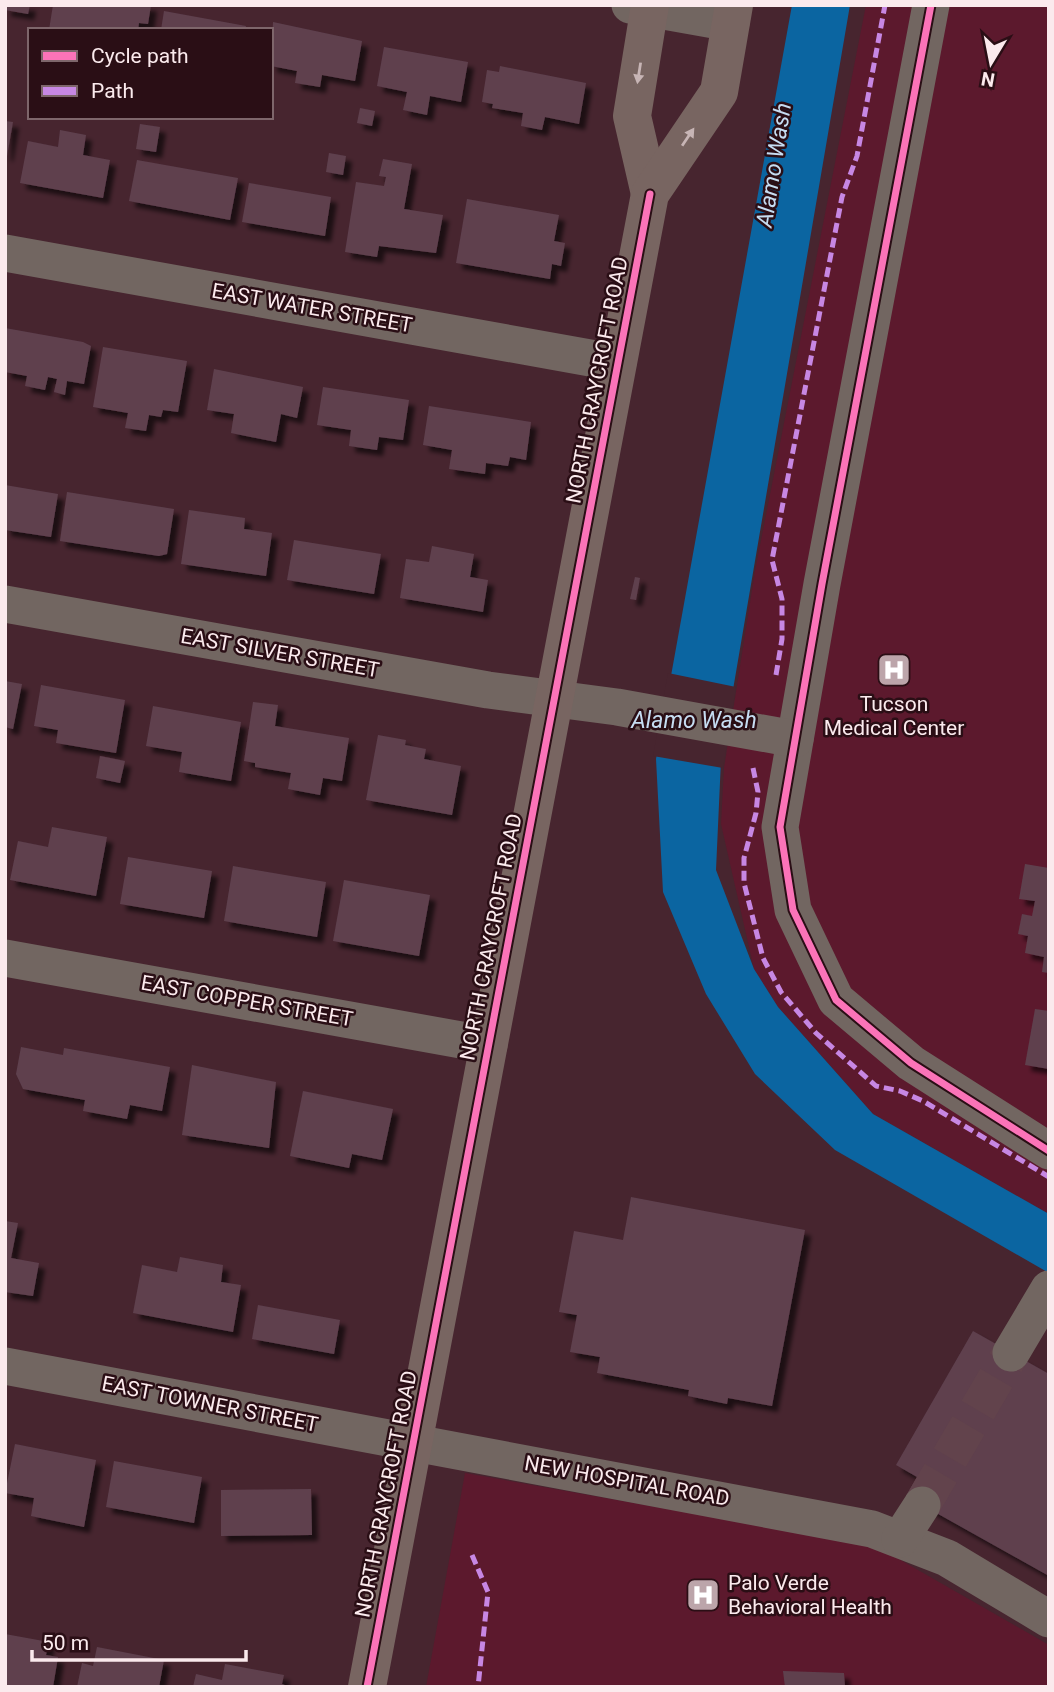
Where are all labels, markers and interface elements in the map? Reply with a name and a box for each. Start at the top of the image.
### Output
legend [28,28,273,119]
north arrow [956,28,1026,98]
text: Cycle path [91,44,189,68]
one-way arrow [633,62,644,84]
text: N [980,67,997,92]
text: Path [91,79,134,103]
water label: Alamo Wash [751,101,797,230]
one-way arrow [682,127,695,147]
street label: NORTH CRAYCROFT ROAD [561,255,633,505]
street label: EAST WATER STREET [210,279,415,338]
street label: EAST SILVER STREET [179,624,382,682]
hospital icon: Tucson Medical Center [875,651,913,689]
place label: Tucson Medical Center [824,692,964,740]
water label: Alamo Wash [630,707,757,734]
street label: NORTH CRAYCROFT ROAD [455,812,527,1062]
street label: EAST COPPER STREET [139,971,355,1032]
street label: NORTH CRAYCROFT ROAD [350,1369,422,1619]
street label: EAST TOWNER STREET [100,1371,321,1437]
street label: NEW HOSPITAL ROAD [523,1451,731,1511]
place label: Palo Verde Behavioral Health [728,1571,892,1619]
hospital icon: Palo Verde Behavioral Health [684,1576,722,1614]
scale bar [32,1618,245,1662]
text: 50 m [42,1631,89,1655]

